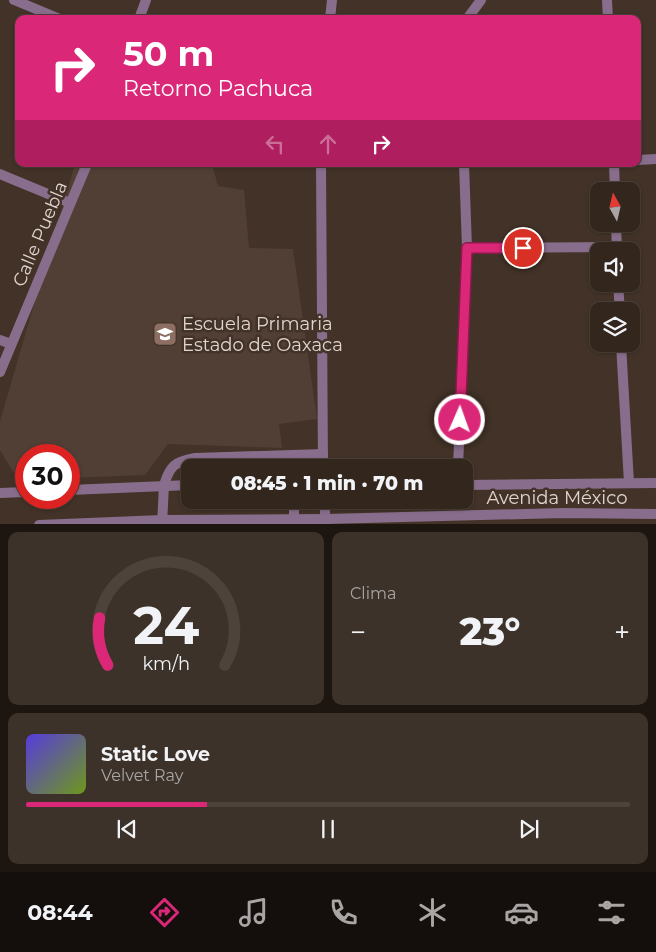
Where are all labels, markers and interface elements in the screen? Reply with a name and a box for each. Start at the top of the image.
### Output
text: 50 m [123,32,214,75]
icon: right [40,35,105,100]
text: Retorno Pachuca [123,75,313,102]
icon: left [261,130,289,158]
icon: ahead [314,130,342,158]
icon: right [367,130,395,158]
street label: Calle Puebla [8,178,72,290]
north arrow [590,182,640,232]
map controls [590,182,640,352]
pin [502,227,544,269]
icon: arrive [509,234,537,262]
button: sound [590,242,640,292]
button: layers [590,302,640,352]
place label: Escuela Primaria Estado de Oaxaca [182,313,343,356]
school or university icon: Escuela Primaria Estado de Oaxaca [152,321,178,347]
position arrow [433,393,485,445]
speed limit sign: 30 [15,444,80,509]
text: 08:45 · 1 min · 70 m [231,472,423,495]
street label: Avenida México [487,487,627,509]
text: Clima [350,584,396,603]
text: 24 [133,594,199,657]
text: 23° [460,608,520,655]
text: − [350,615,366,649]
text: + [614,615,630,649]
text: km/h [142,653,190,674]
text: Static Love [101,743,210,766]
text: Velvet Ray [101,766,183,785]
icon: previous [113,815,141,843]
icon: pause [314,815,342,843]
icon: next [515,815,543,843]
icon: directions [147,895,182,930]
icon: music [236,895,271,930]
icon: phone [326,895,361,930]
icon: climate [415,895,450,930]
icon: car [504,895,539,930]
icon: filters [594,895,629,930]
text: 08:44 [27,899,93,926]

